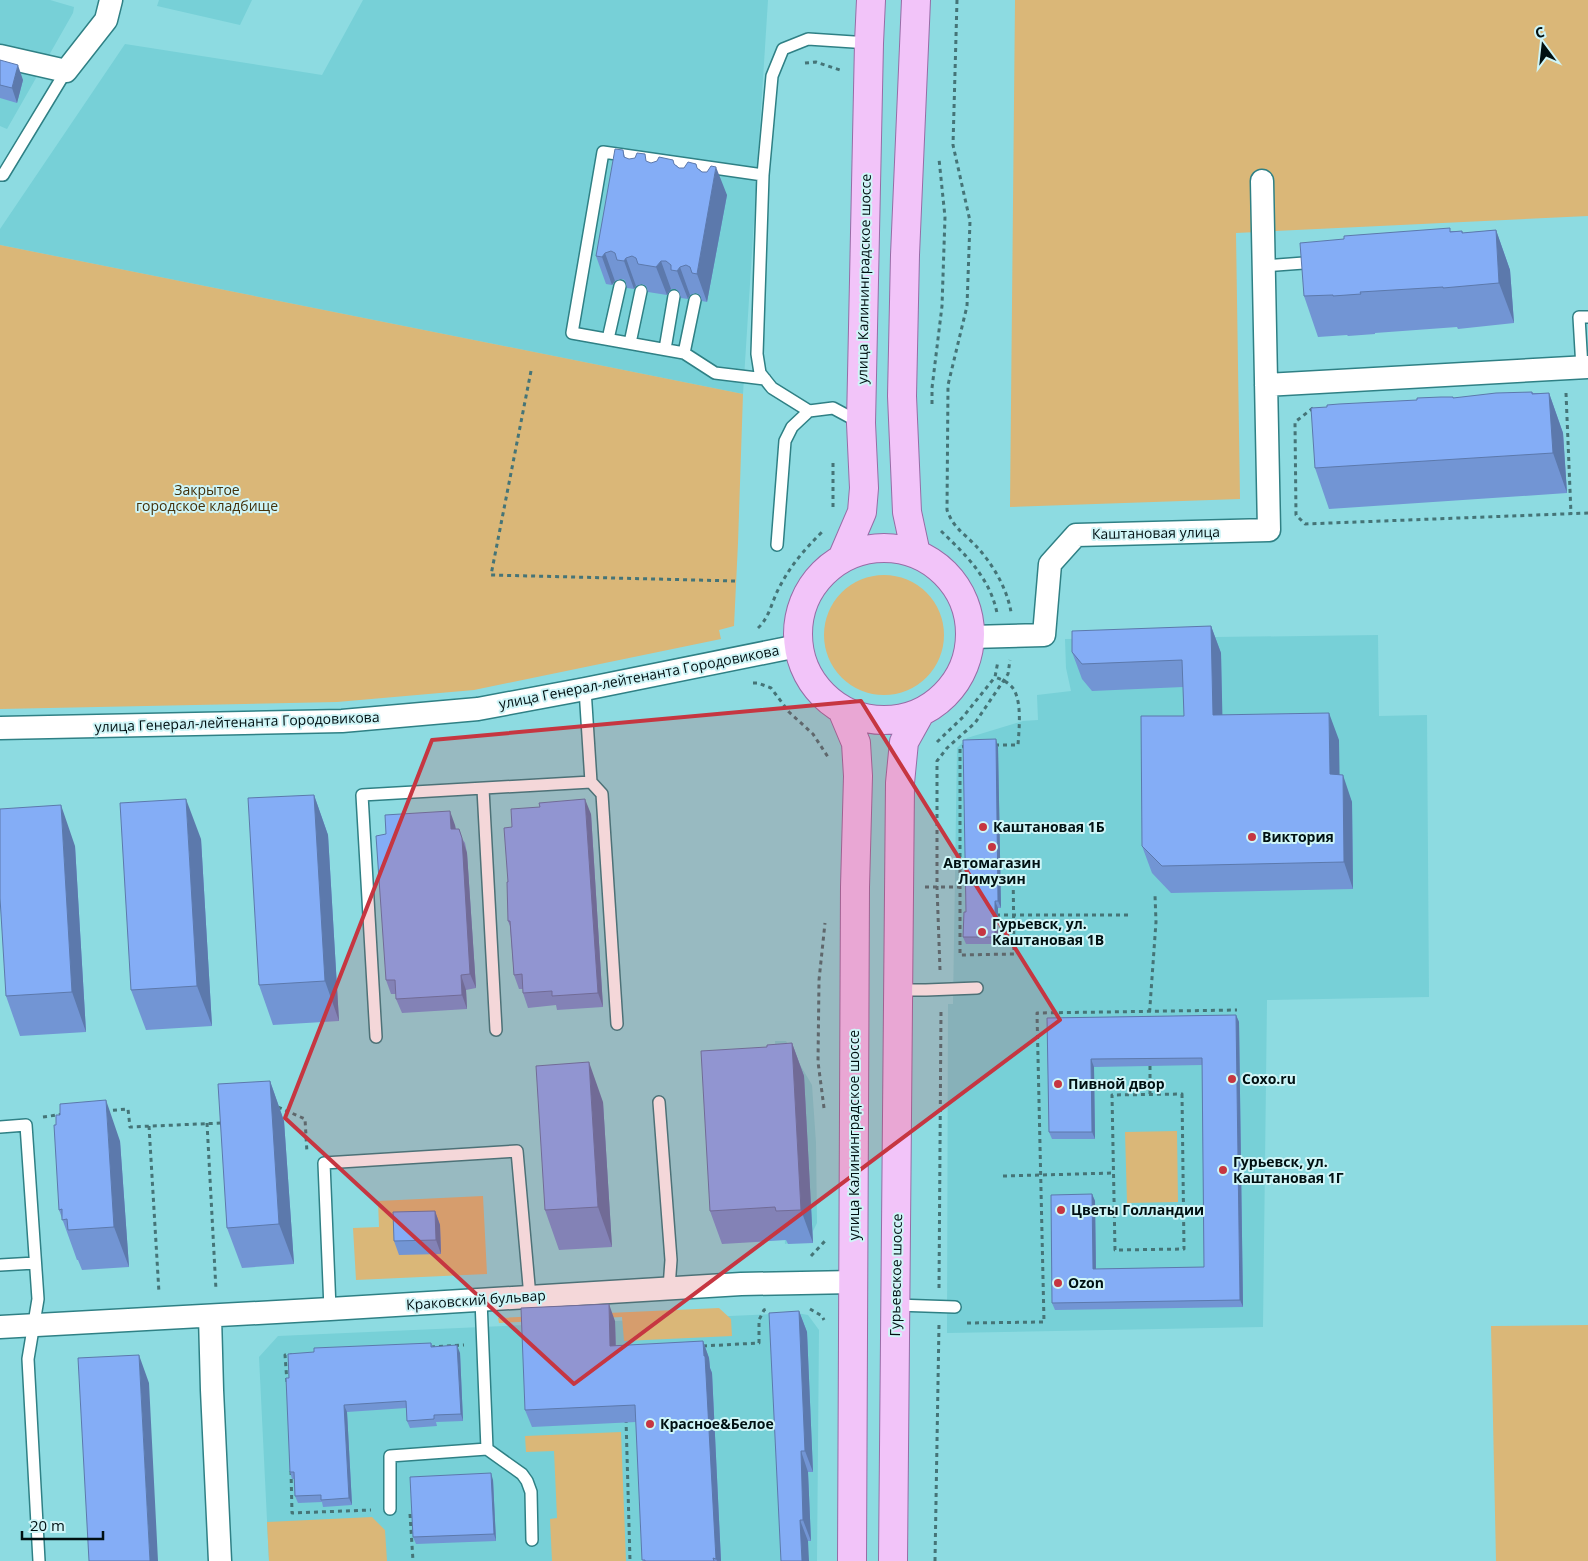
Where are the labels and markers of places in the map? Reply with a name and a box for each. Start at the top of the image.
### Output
place label: Каштановая 1Б [993,817,1105,836]
marker: Каштановая 1Б [977,821,989,833]
place label: Виктория [1262,827,1334,846]
marker: Виктория [1246,831,1258,843]
marker: Автомагазин Лимузин [986,841,998,853]
place label: Автомагазин Лимузин [943,853,1041,888]
place label: Гурьевск, ул. Каштановая 1В [992,914,1104,949]
marker: Гурьевск, ул. Каштановая 1В [976,926,988,938]
place label: Coxo.ru [1242,1069,1296,1088]
marker: Coxo.ru [1226,1073,1238,1085]
place label: Пивной двор [1068,1074,1165,1093]
marker: Пивной двор [1052,1078,1064,1090]
place label: Гурьевск, ул. Каштановая 1Г [1233,1152,1344,1187]
marker: Гурьевск, ул. Каштановая 1Г [1217,1164,1229,1176]
place label: Цветы Голландии [1071,1200,1204,1219]
marker: Цветы Голландии [1055,1204,1067,1216]
place label: Ozon [1068,1273,1104,1292]
marker: Ozon [1052,1277,1064,1289]
place label: Красное&Белое [660,1414,774,1433]
marker: Красное&Белое [644,1418,656,1430]

